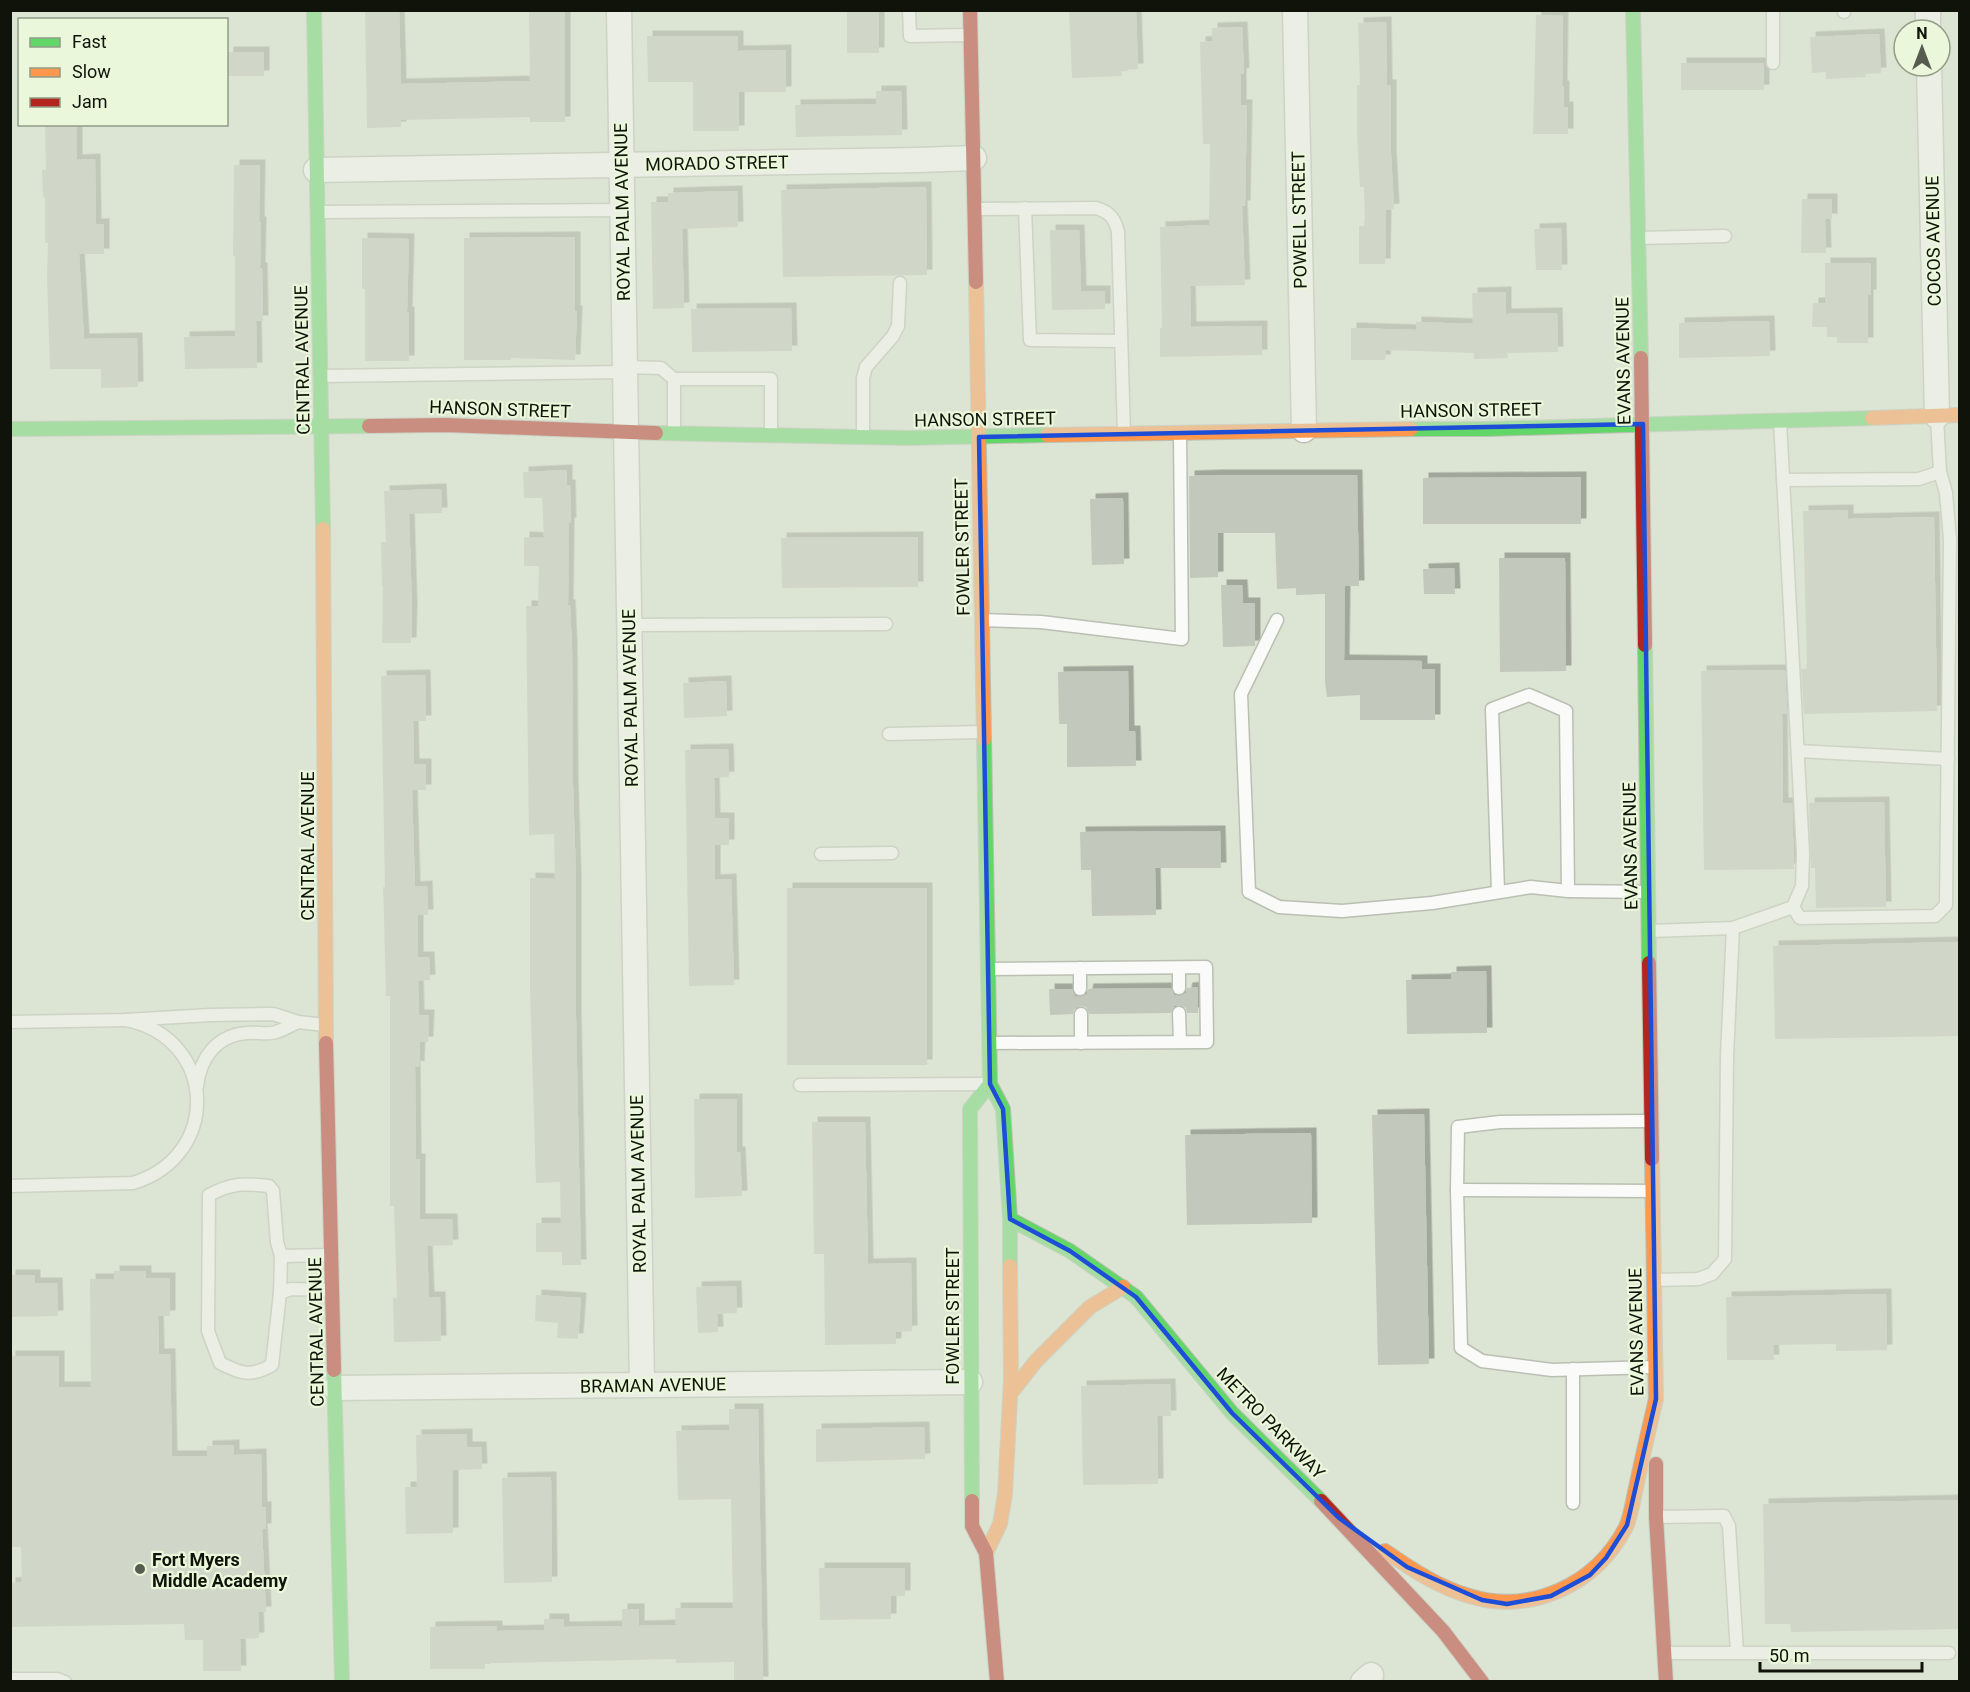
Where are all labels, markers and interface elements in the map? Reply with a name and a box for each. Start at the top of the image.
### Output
legend [18,18,228,126]
north arrow [1892,18,1952,78]
text: N [1916,24,1928,43]
text: Fast [72,31,107,52]
text: Slow [72,61,111,82]
text: Jam [72,91,108,112]
street label: ROYAL PALM AVENUE [610,123,634,301]
street label: MORADO STREET [645,151,789,175]
street label: POWELL STREET [1287,151,1311,289]
street label: COCOS AVENUE [1921,175,1945,307]
street label: CENTRAL AVENUE [290,285,314,435]
street label: EVANS AVENUE [1611,297,1635,425]
street label: HANSON STREET [429,396,572,422]
street label: HANSON STREET [1400,398,1542,422]
street label: HANSON STREET [914,407,1056,431]
street label: FOWLER STREET [950,478,974,616]
street label: ROYAL PALM AVENUE [618,609,642,787]
street label: CENTRAL AVENUE [297,771,318,921]
street label: EVANS AVENUE [1618,782,1642,910]
street label: ROYAL PALM AVENUE [626,1095,650,1273]
street label: FOWLER STREET [942,1247,963,1385]
street label: CENTRAL AVENUE [304,1257,328,1407]
street label: EVANS AVENUE [1624,1268,1648,1396]
street label: METRO PARKWAY [1213,1363,1330,1483]
street label: BRAMAN AVENUE [580,1373,726,1397]
place label: Fort Myers Middle Academy [152,1549,288,1591]
marker: Fort Myers Middle Academy [133,1562,147,1576]
scale bar [1760,1635,1922,1673]
text: 50 m [1769,1645,1809,1666]

